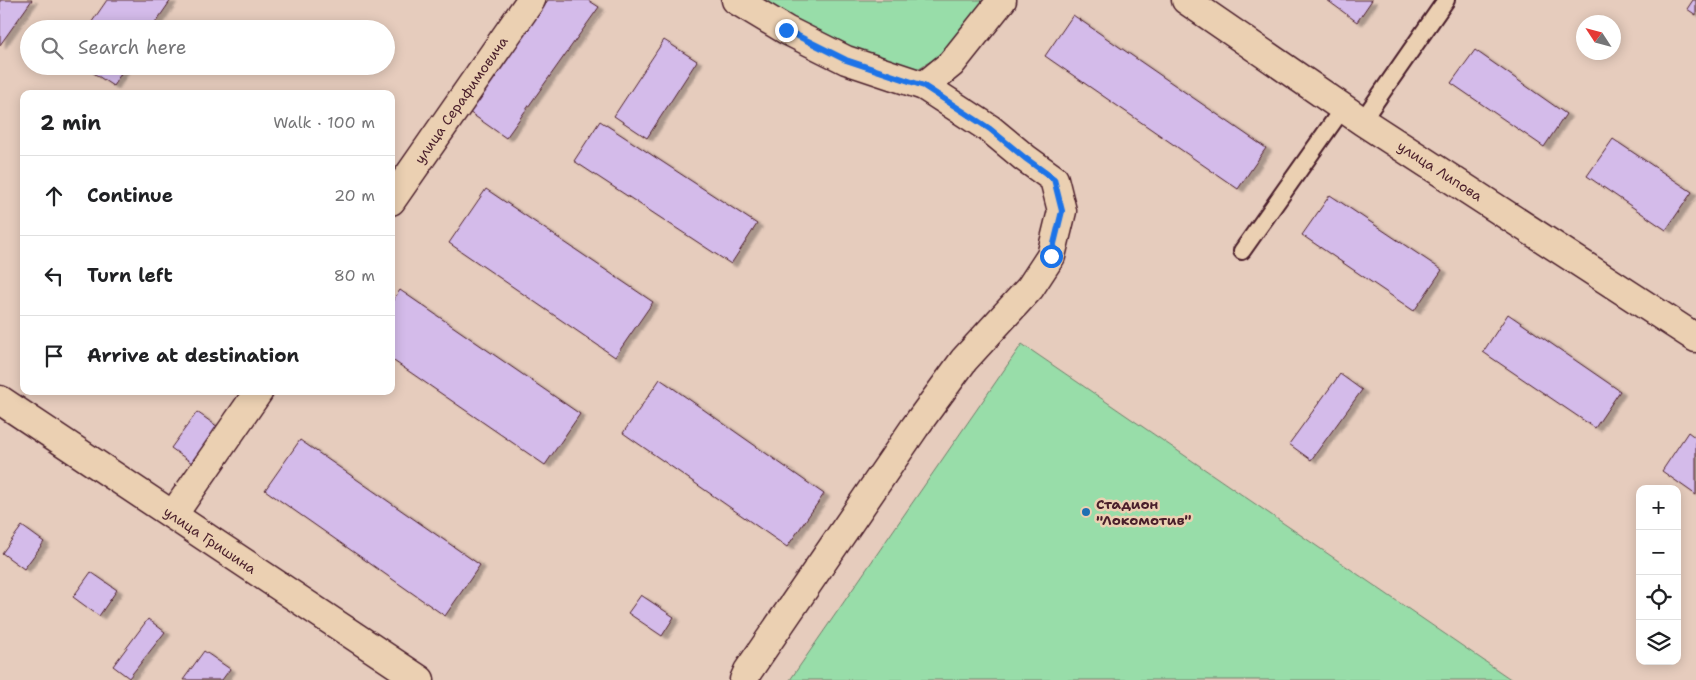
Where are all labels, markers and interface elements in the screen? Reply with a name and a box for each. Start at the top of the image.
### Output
north arrow [1576,15,1621,60]
route end [775,19,798,42]
search box [20,20,395,75]
street label: улица Серафимовича [410,33,512,167]
icon: search [38,34,66,62]
text: Search here [78,35,187,60]
text: 2 min [40,109,101,137]
text: Walk · 100 m [273,112,375,133]
street label: улица Липова [1394,137,1486,205]
icon: ahead [40,182,68,210]
text: Continue [87,183,173,208]
text: 20 m [334,185,375,206]
route start [1040,245,1063,268]
icon: left [40,262,68,290]
text: Turn left [87,263,173,288]
text: 80 m [334,265,375,286]
icon: arrive [40,342,68,370]
text: Arrive at destination [87,343,299,368]
map controls [1636,485,1681,665]
button: + [1636,485,1681,530]
place label: Стадион "Локомотив" [1096,495,1192,529]
street label: улица Гришина [160,502,260,578]
marker: Стадион "Локомотив" [1080,506,1092,518]
button: − [1636,530,1681,575]
button: locate [1636,575,1681,620]
button: layers [1636,620,1681,665]

